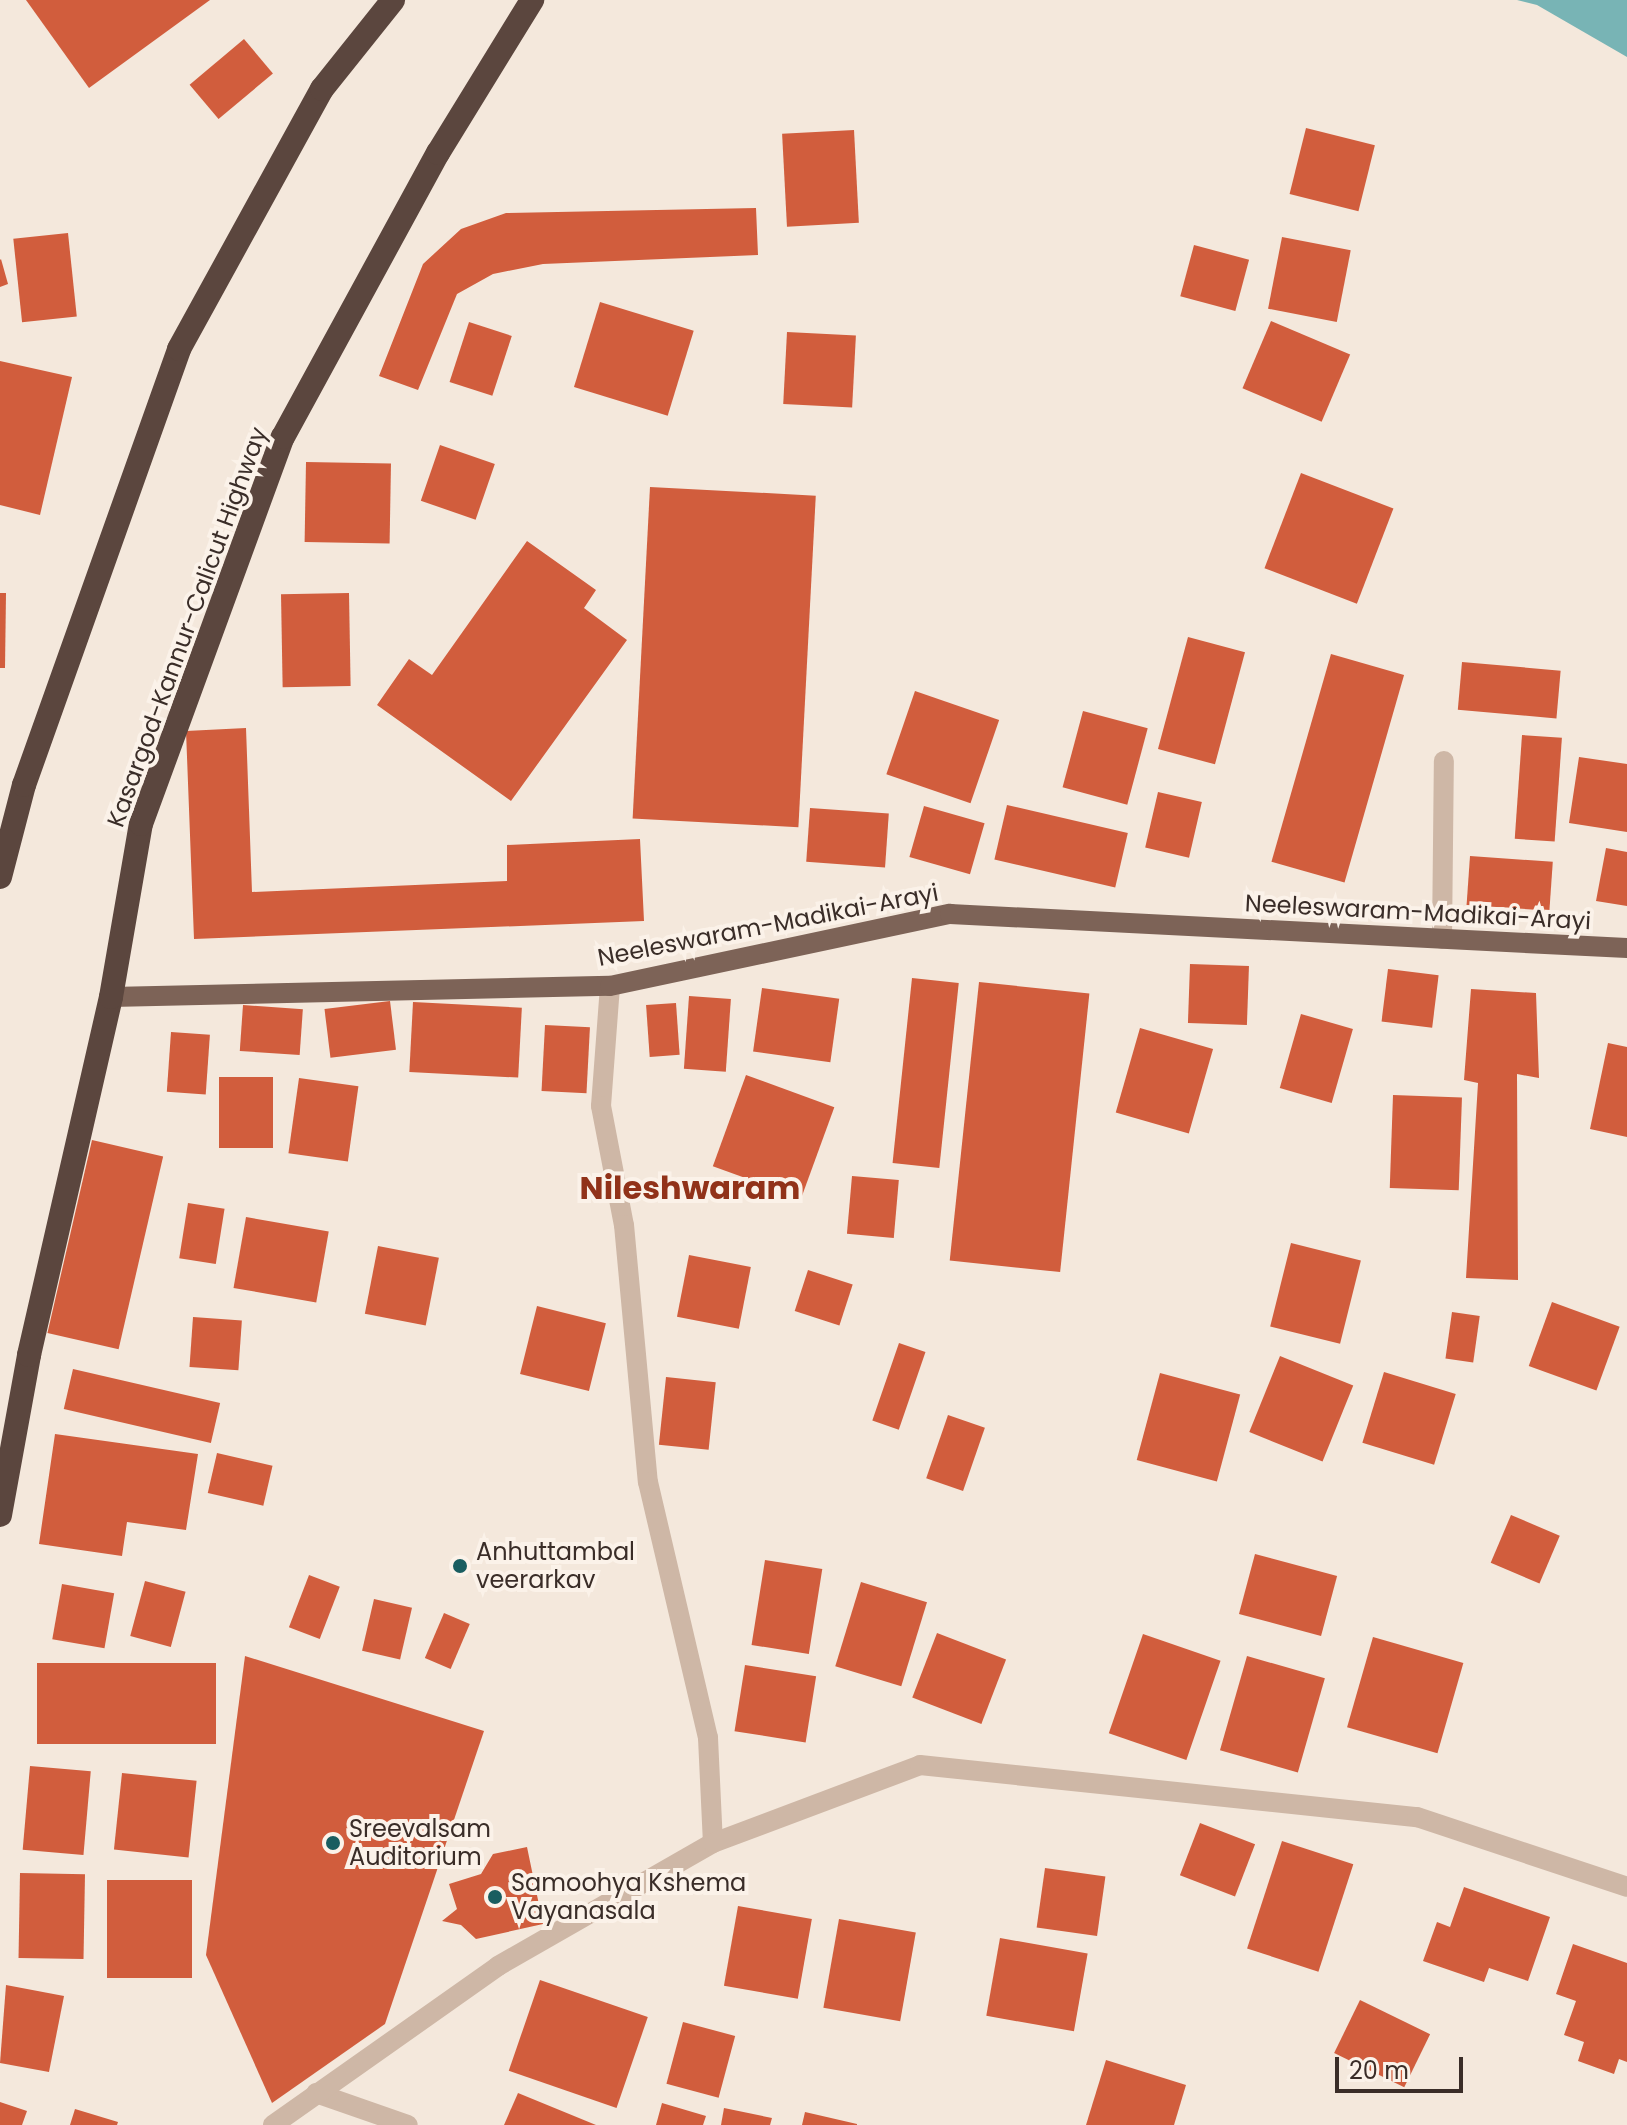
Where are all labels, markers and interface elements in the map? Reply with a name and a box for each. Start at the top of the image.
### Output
street label: Kasargod-Kannur-Calicut Highway [101,423,273,831]
street label: Neeleswaram-Madikai-Arayi [595,878,941,972]
street label: Neeleswaram-Madikai-Arayi [1244,889,1592,935]
district label: Nileshwaram [580,1169,800,1207]
place label: Anhuttambal veerarkav [476,1538,635,1594]
marker: Anhuttambal veerarkav [451,1557,469,1575]
place label: Sreevalsam Auditorium [349,1815,491,1871]
marker: Sreevalsam Auditorium [324,1834,342,1852]
place label: Samoohya Kshema Vayanasala [511,1869,746,1925]
marker: Samoohya Kshema Vayanasala [486,1888,504,1906]
scale bar [1339,2041,1467,2091]
text: 20 m [1349,2054,1409,2087]

